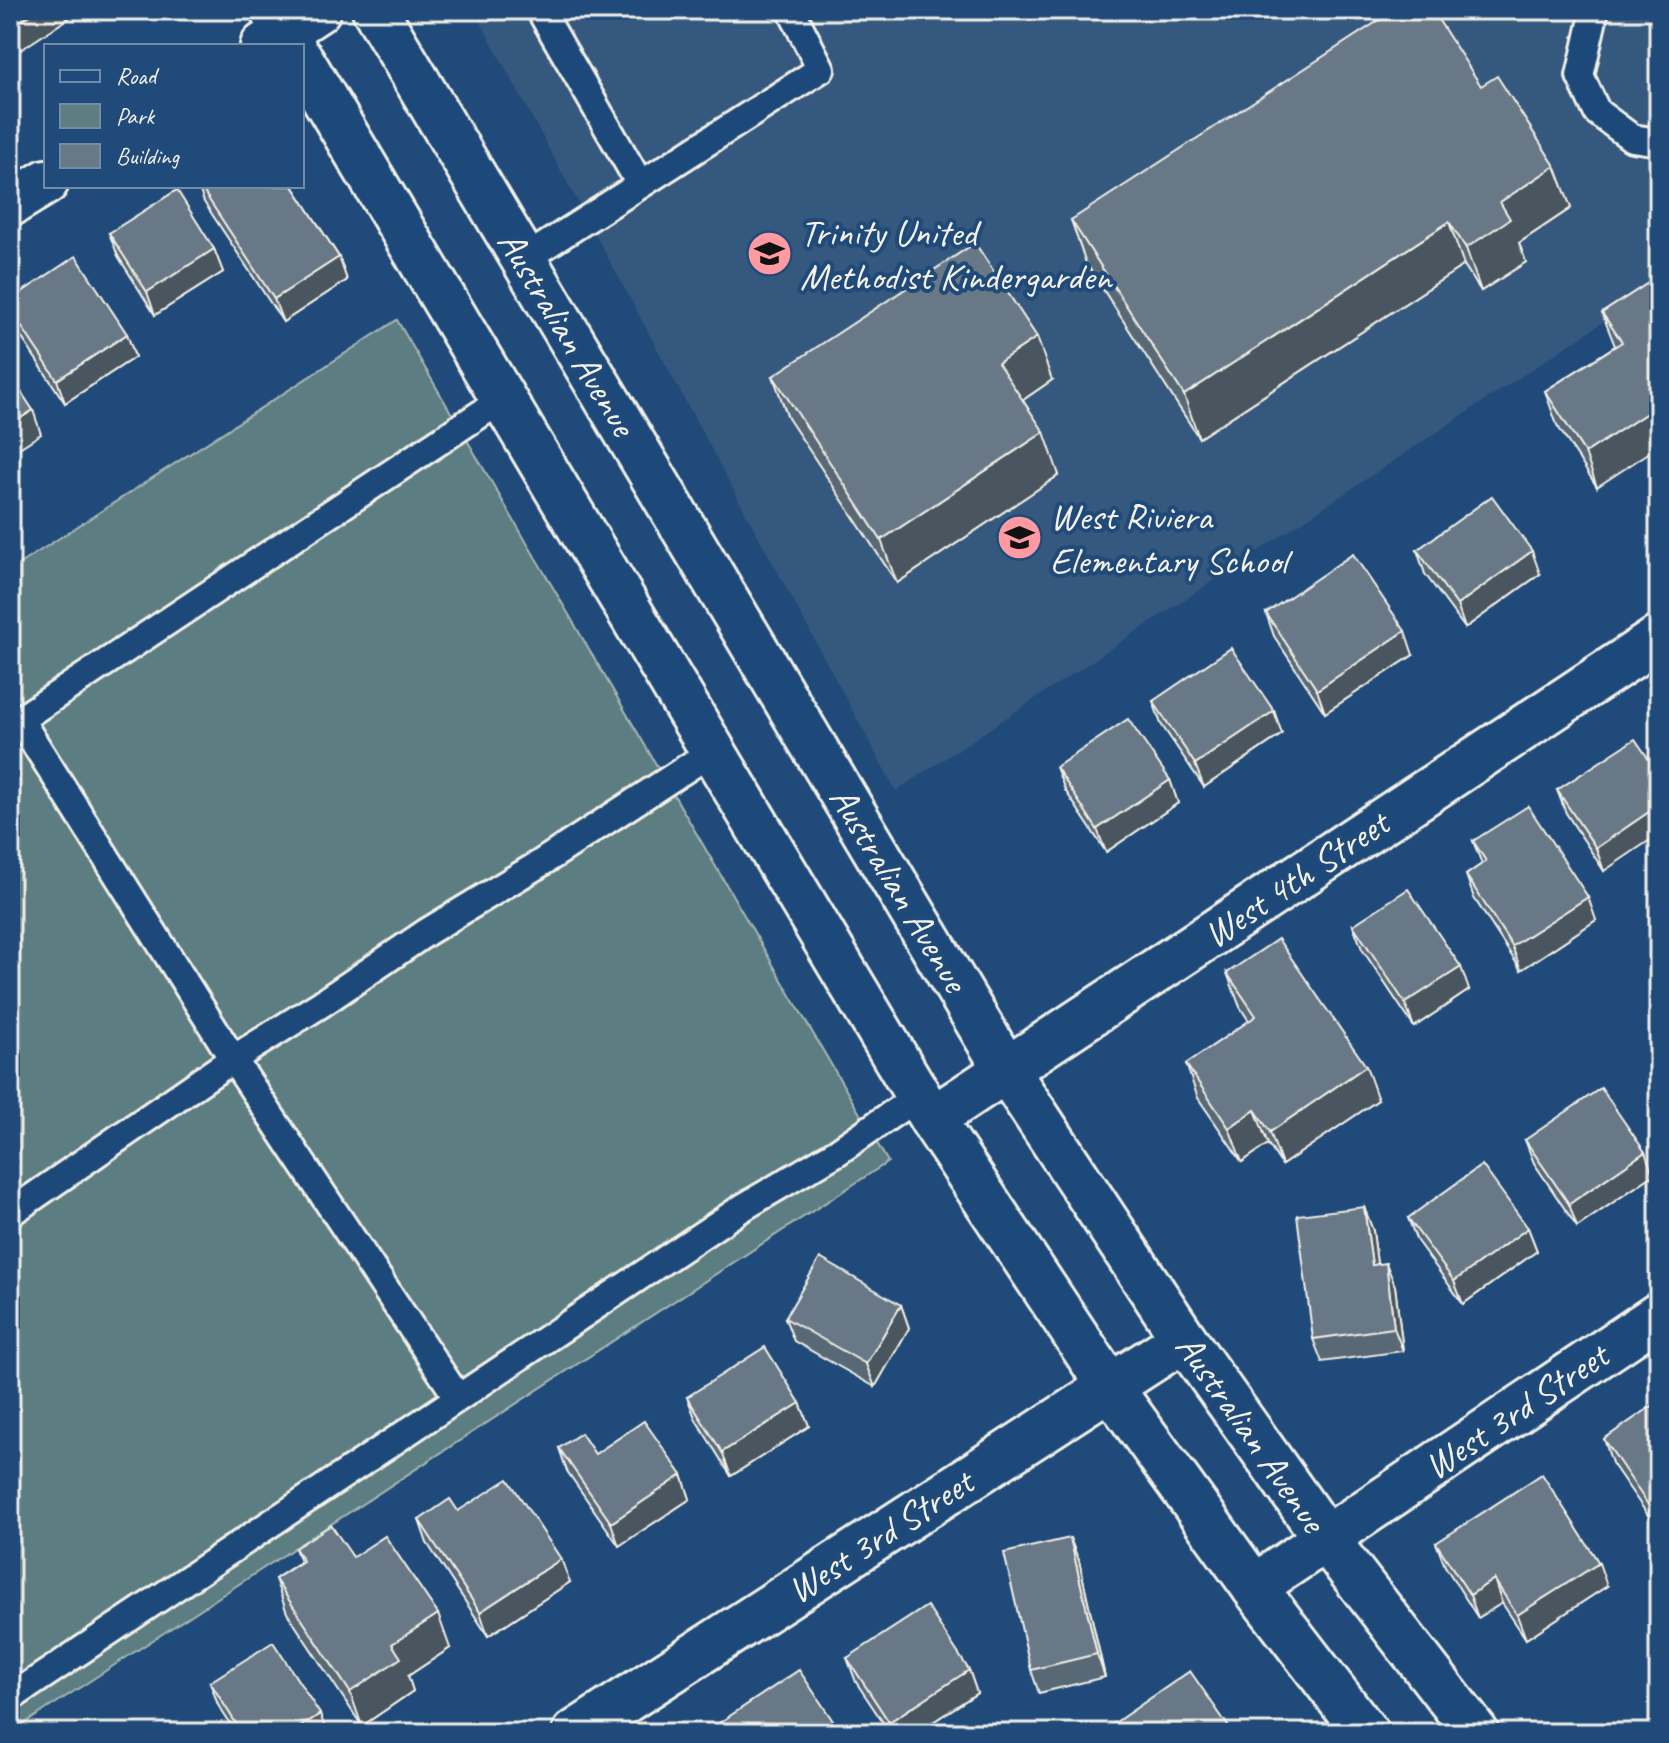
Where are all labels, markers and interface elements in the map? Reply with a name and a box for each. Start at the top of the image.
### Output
legend [44,44,304,188]
text: Road [116,61,160,91]
text: Park [116,101,156,131]
text: Building [116,141,181,171]
place label: Trinity United Methodist Kindergarden [800,209,1113,300]
street label: Australian Avenue [487,222,648,446]
school or university icon: Trinity United Methodist Kindergarden [745,230,793,278]
place label: West Riviera Elementary School [1050,493,1294,584]
school or university icon: West Riviera Elementary School [995,514,1043,562]
street label: Australian Avenue [819,778,980,1002]
street label: West 4th Street [1195,798,1400,958]
street label: Australian Avenue [1165,1325,1338,1543]
street label: West 3rd Street [1415,1330,1620,1490]
street label: West 3rd Street [778,1457,984,1613]

